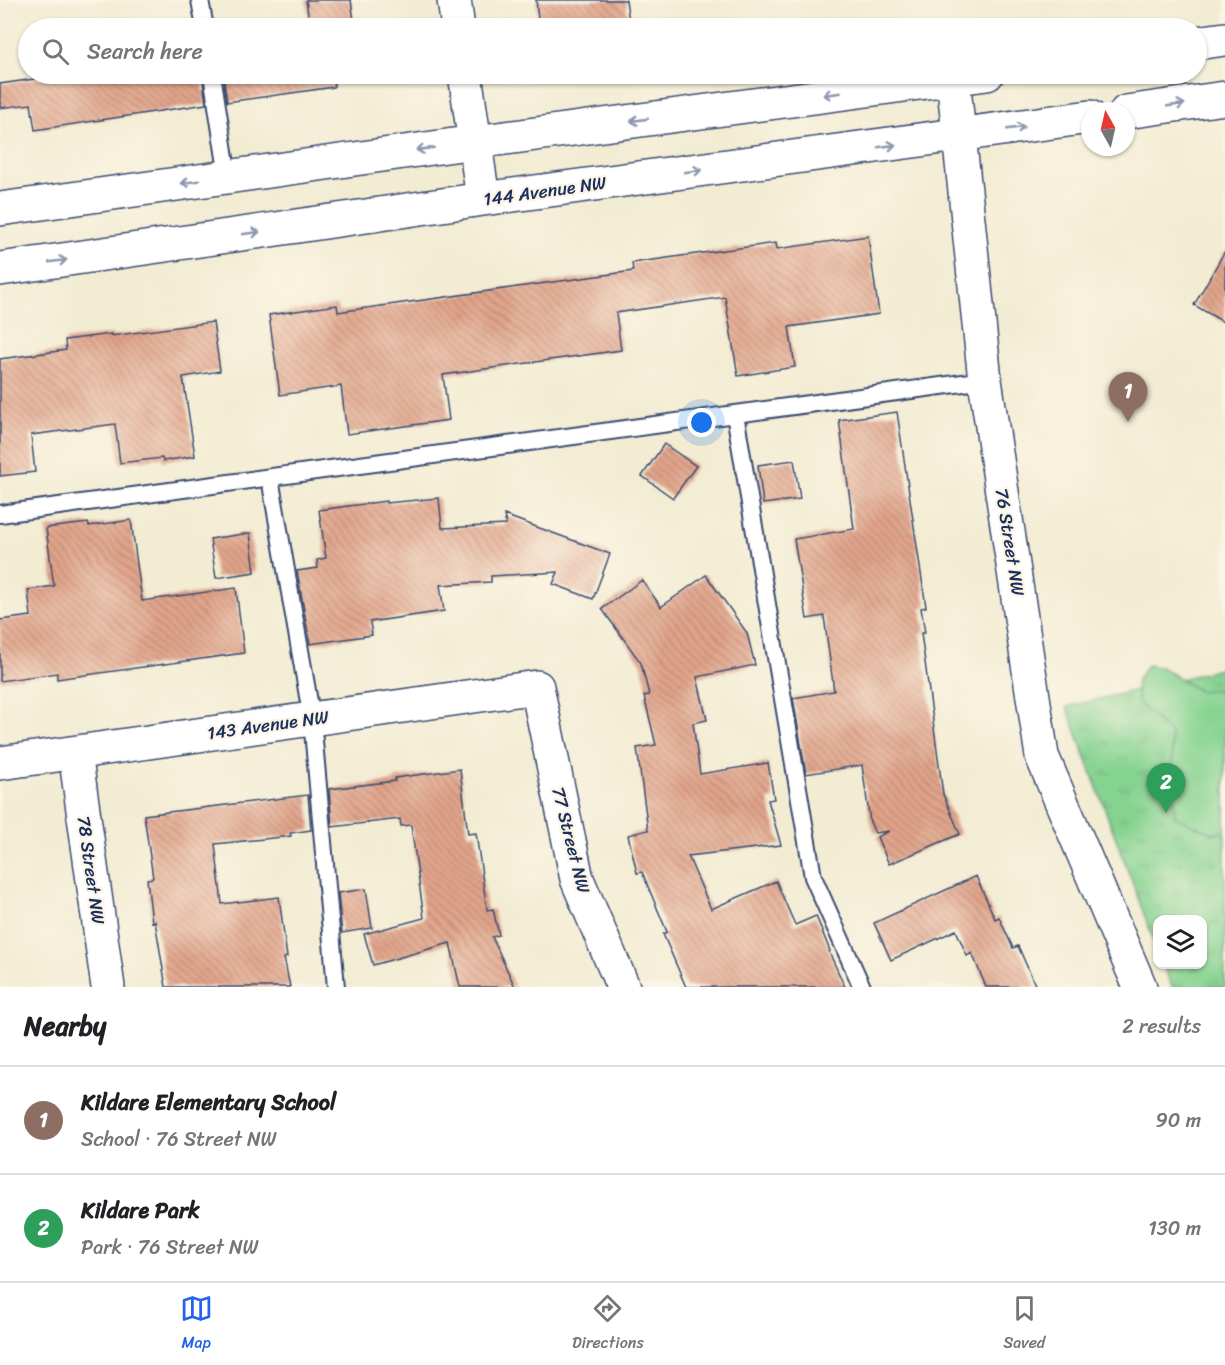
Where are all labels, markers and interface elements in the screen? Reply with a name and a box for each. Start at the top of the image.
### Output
search box [18,18,1207,84]
text: Search here [87,32,203,71]
icon: search [39,35,72,68]
one-way arrow [823,89,843,100]
one-way arrow [1165,99,1185,110]
north arrow [1081,102,1135,156]
one-way arrow [630,115,649,126]
one-way arrow [1006,122,1026,133]
one-way arrow [876,140,896,151]
one-way arrow [416,143,435,154]
one-way arrow [683,165,703,176]
street label: 144 Avenue NW [482,166,609,215]
one-way arrow [181,177,201,188]
one-way arrow [241,227,260,238]
one-way arrow [48,255,67,266]
pin: 1 [1108,372,1148,422]
your location [687,408,716,437]
street label: 76 Street NW [986,486,1034,599]
street label: 143 Avenue NW [205,701,332,749]
pin: 2 [1146,764,1186,813]
street label: 77 Street NW [542,783,600,898]
street label: 78 Street NW [68,814,115,927]
map controls [1153,915,1207,969]
button: layers [1153,915,1207,969]
text: Nearby [24,1003,106,1049]
text: 2 results [1122,1009,1201,1044]
text: Kildare Elementary School [81,1083,336,1122]
text: 1 [39,1103,48,1138]
text: 90 m [1156,1103,1201,1138]
text: School · 76 Street NW [81,1122,277,1157]
text: Kildare Park [81,1191,200,1230]
text: 2 [38,1211,49,1246]
text: 130 m [1148,1211,1201,1246]
text: Park · 76 Street NW [81,1230,259,1265]
tab: Map [180,1292,213,1357]
tab: Directions [572,1292,644,1357]
tab: Saved [1003,1292,1045,1357]

